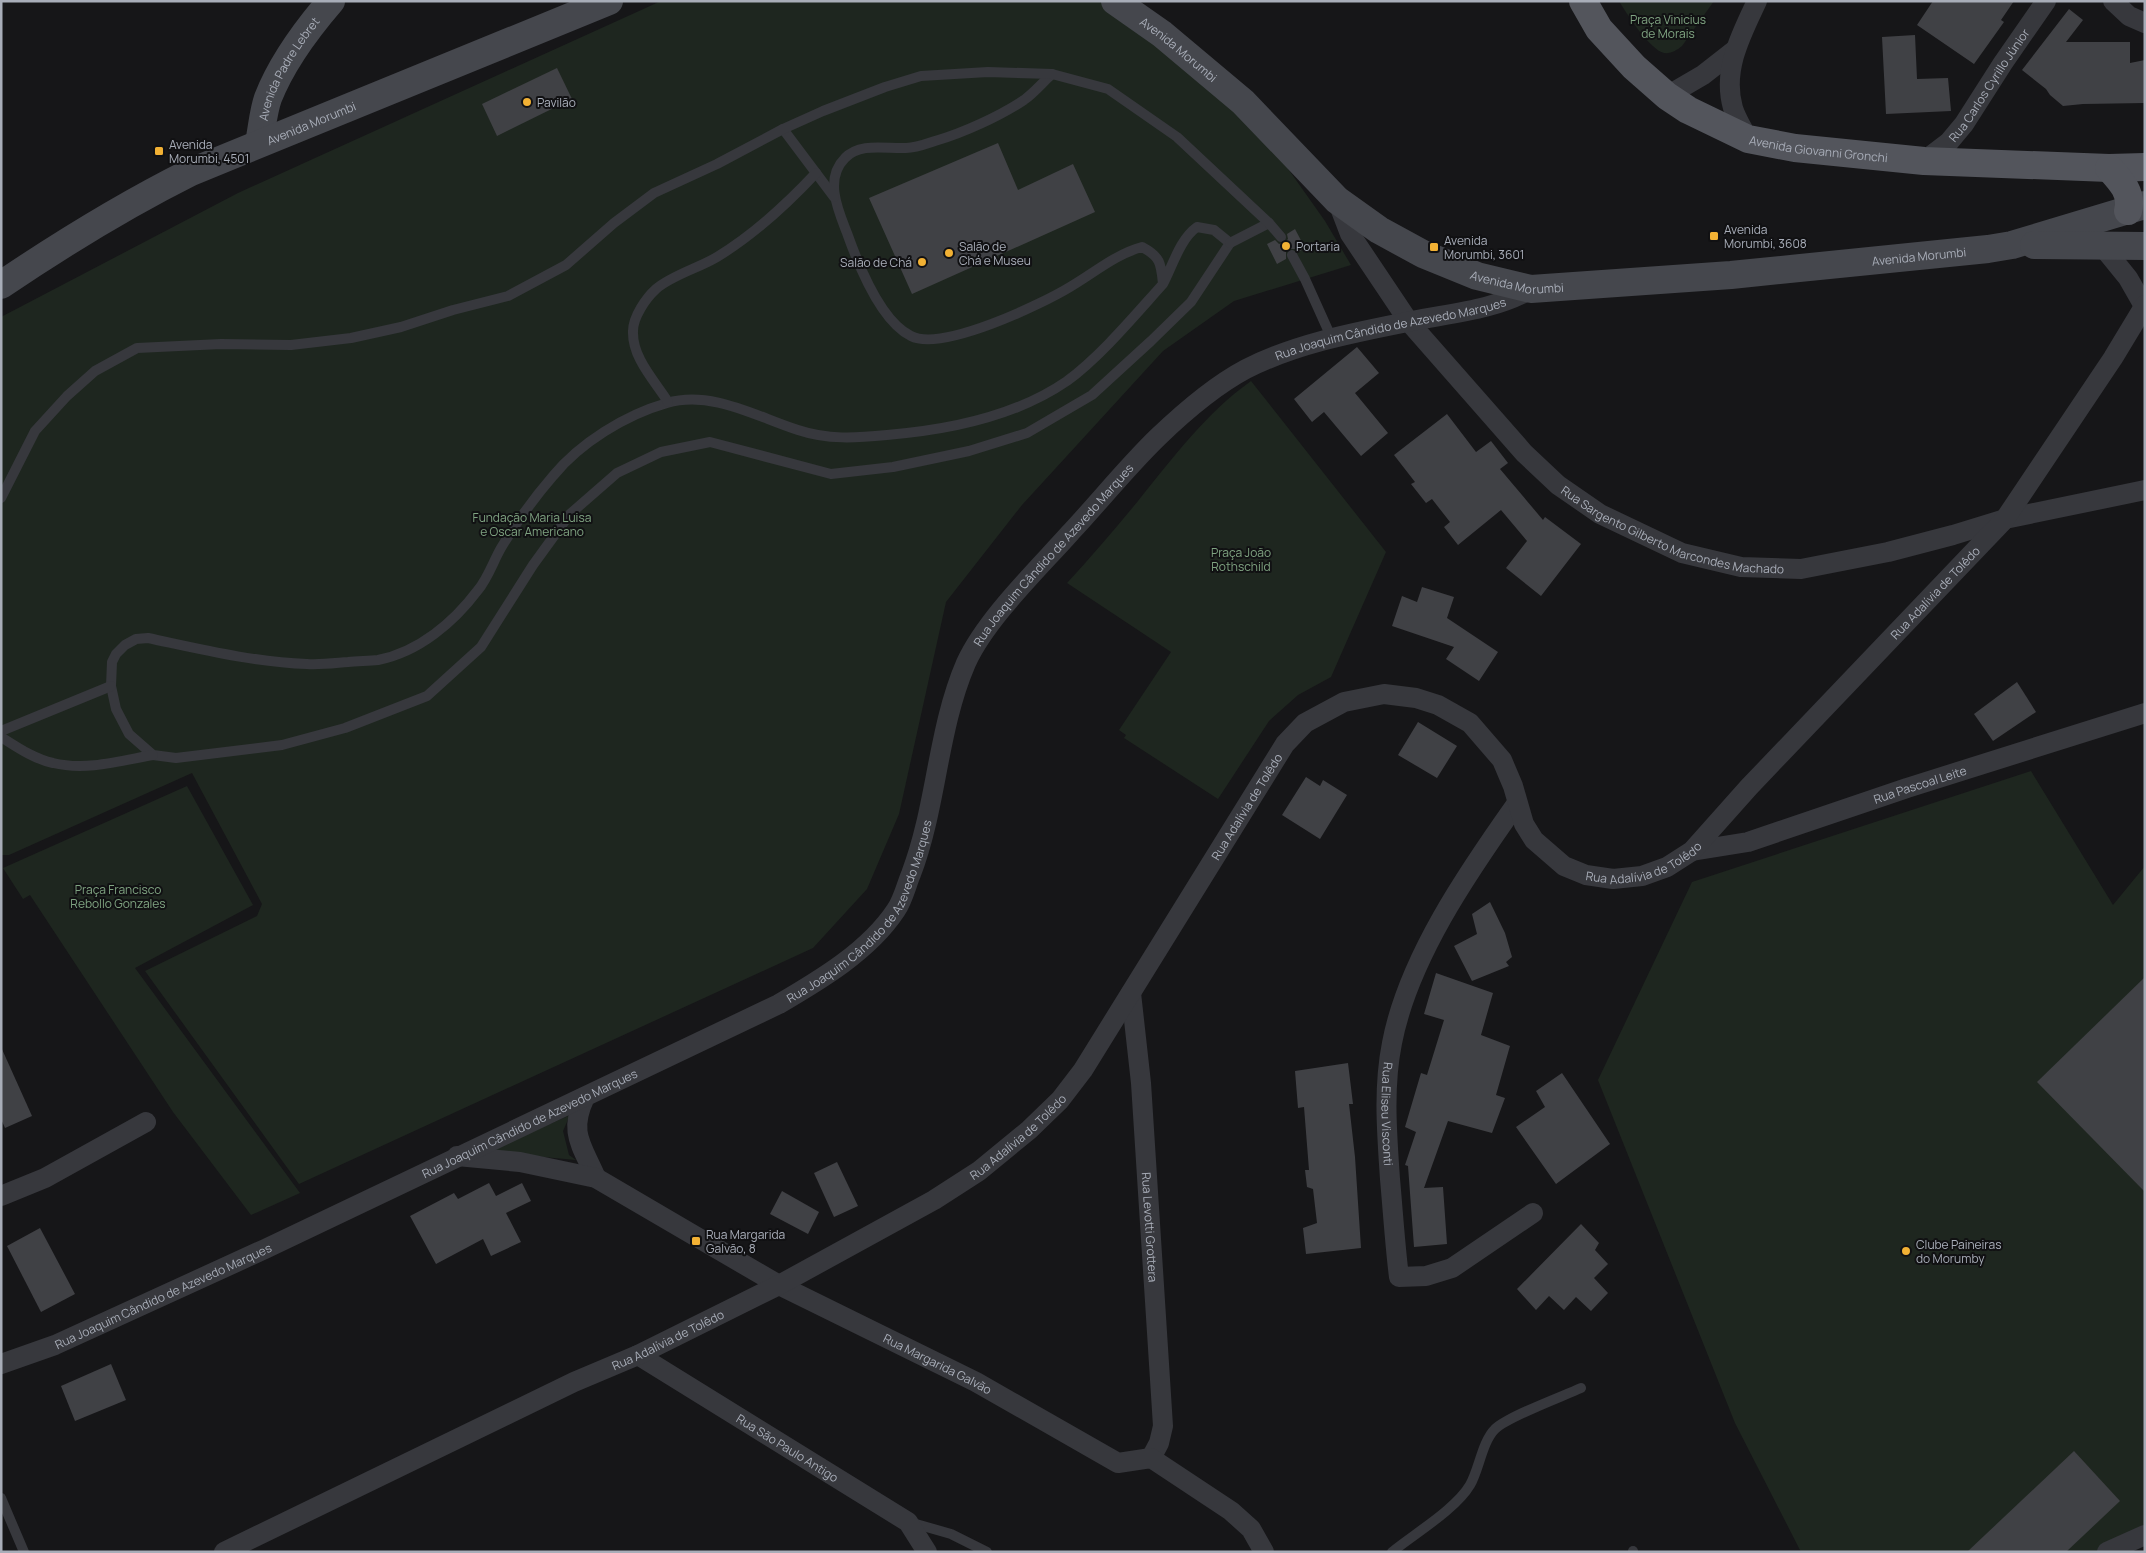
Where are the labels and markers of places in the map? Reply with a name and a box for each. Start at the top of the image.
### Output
place label: Pavilão [537,94,576,111]
marker: Pavilão [521,96,533,108]
place label: Avenida Morumbi, 4501 [169,136,249,167]
marker: Avenida Morumbi, 4501 [153,145,165,157]
place label: Avenida Morumbi, 3608 [1724,221,1807,252]
marker: Avenida Morumbi, 3608 [1708,230,1720,242]
place label: Avenida Morumbi, 3601 [1444,232,1524,263]
place label: Salão de Chá e Museu [959,238,1031,269]
place label: Portaria [1296,238,1340,255]
marker: Portaria [1280,240,1292,252]
marker: Avenida Morumbi, 3601 [1428,241,1440,253]
marker: Salão de Chá e Museu [943,247,955,259]
place label: Salão de Chá [840,254,912,271]
marker: Salão de Chá [916,256,928,268]
place label: Rua Margarida Galvão, 8 [706,1226,785,1257]
marker: Rua Margarida Galvão, 8 [690,1235,702,1247]
place label: Clube Paineiras do Morumby [1916,1236,2001,1267]
marker: Clube Paineiras do Morumby [1900,1245,1912,1257]

